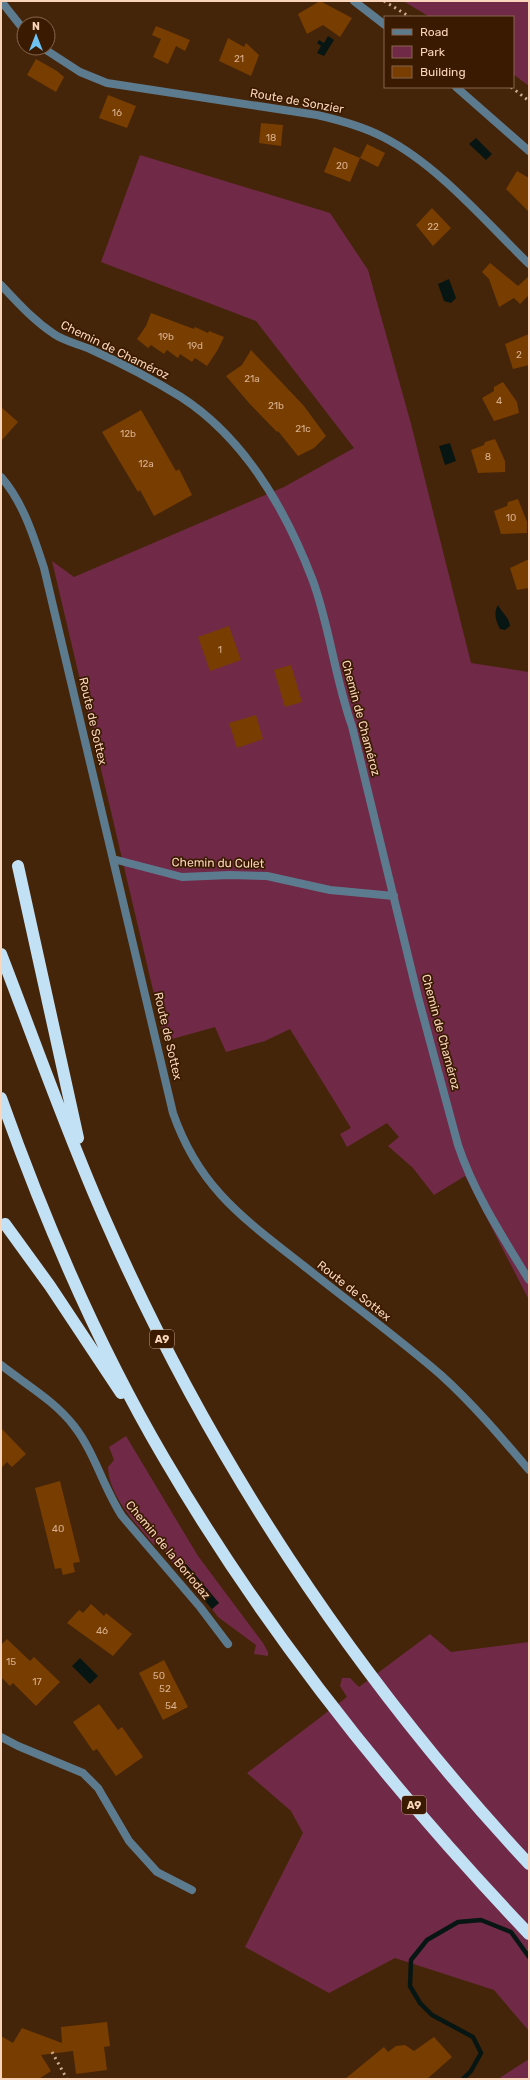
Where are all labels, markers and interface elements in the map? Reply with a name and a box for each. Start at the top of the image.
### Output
north arrow [16,16,56,56]
legend [384,16,514,88]
text: N [32,20,40,33]
text: Road [420,25,448,39]
text: Park [420,45,446,59]
house number: 21 [234,53,244,65]
text: Building [420,65,466,79]
street label: Route de Sonzier [249,86,345,116]
house number: 16 [112,107,122,119]
house number: 18 [266,132,276,144]
house number: 20 [336,160,348,172]
house number: 22 [427,221,439,233]
street label: Chemin de Chaméroz [58,318,172,382]
house number: 19b [158,331,174,343]
house number: 19d [187,340,203,352]
house number: 2 [516,349,522,361]
house number: 21a [244,373,260,385]
house number: 4 [496,395,502,407]
house number: 21b [268,400,284,412]
house number: 21c [295,423,311,435]
house number: 12b [120,428,136,440]
house number: 8 [485,451,491,463]
house number: 12a [138,458,154,470]
house number: 10 [506,512,516,524]
house number: 1 [218,644,222,656]
street label: Chemin de Chaméroz [339,659,383,777]
street label: Route de Sottex [76,676,110,767]
street label: Chemin du Culet [172,855,265,871]
street label: Chemin de Chaméroz [419,973,463,1091]
street label: Route de Sottex [151,991,185,1082]
street label: Route de Sottex [314,1258,394,1324]
road number: A9 [150,1330,174,1348]
street label: Chemin de la Boriodaz [123,1498,213,1602]
house number: 40 [52,1523,64,1535]
house number: 46 [96,1625,108,1637]
house number: 15 [6,1656,16,1668]
house number: 50 [153,1670,165,1682]
house number: 17 [32,1676,42,1688]
house number: 52 [159,1683,171,1695]
house number: 54 [165,1700,177,1712]
road number: A9 [402,1796,426,1814]

